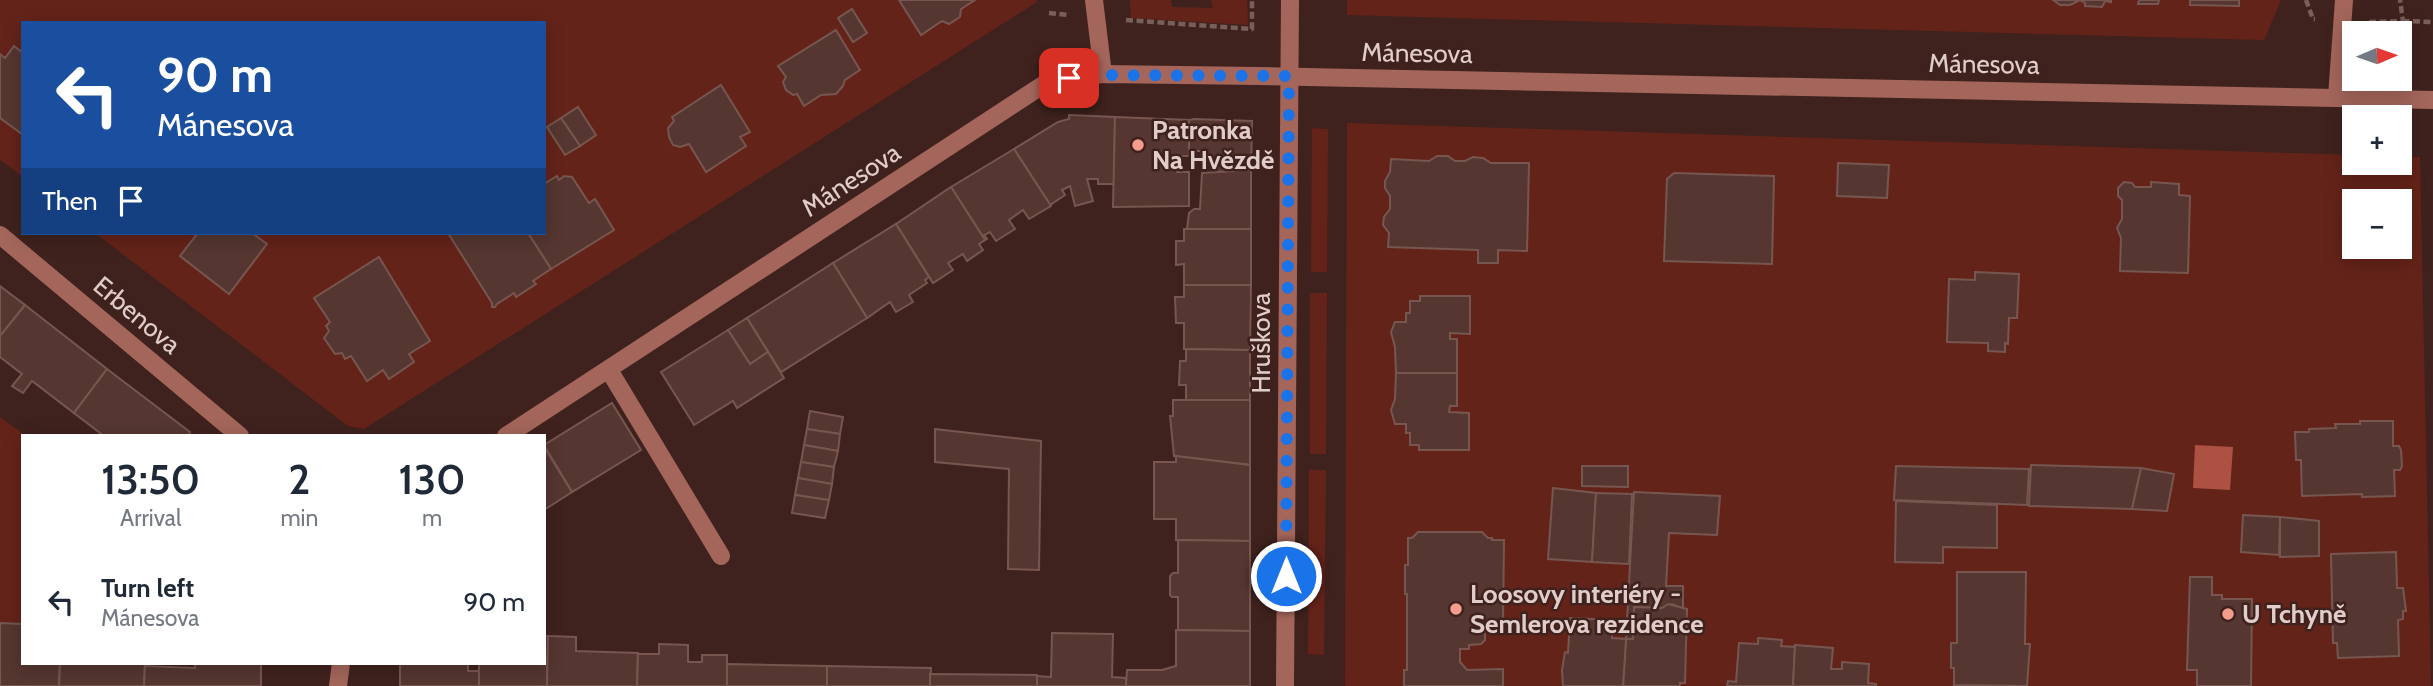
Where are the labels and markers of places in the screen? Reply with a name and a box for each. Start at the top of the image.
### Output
pin [1039,48,1099,108]
place label: Patronka Na Hvězdě [1152,114,1274,176]
marker: Patronka Na Hvězdě [1130,137,1146,153]
place label: Loosovy interiéry - Semlerova rezidence [1470,578,1704,640]
place label: U Tchyně [2242,598,2346,630]
marker: Loosovy interiéry - Semlerova rezidence [1448,601,1464,617]
marker: U Tchyně [2220,606,2236,622]

